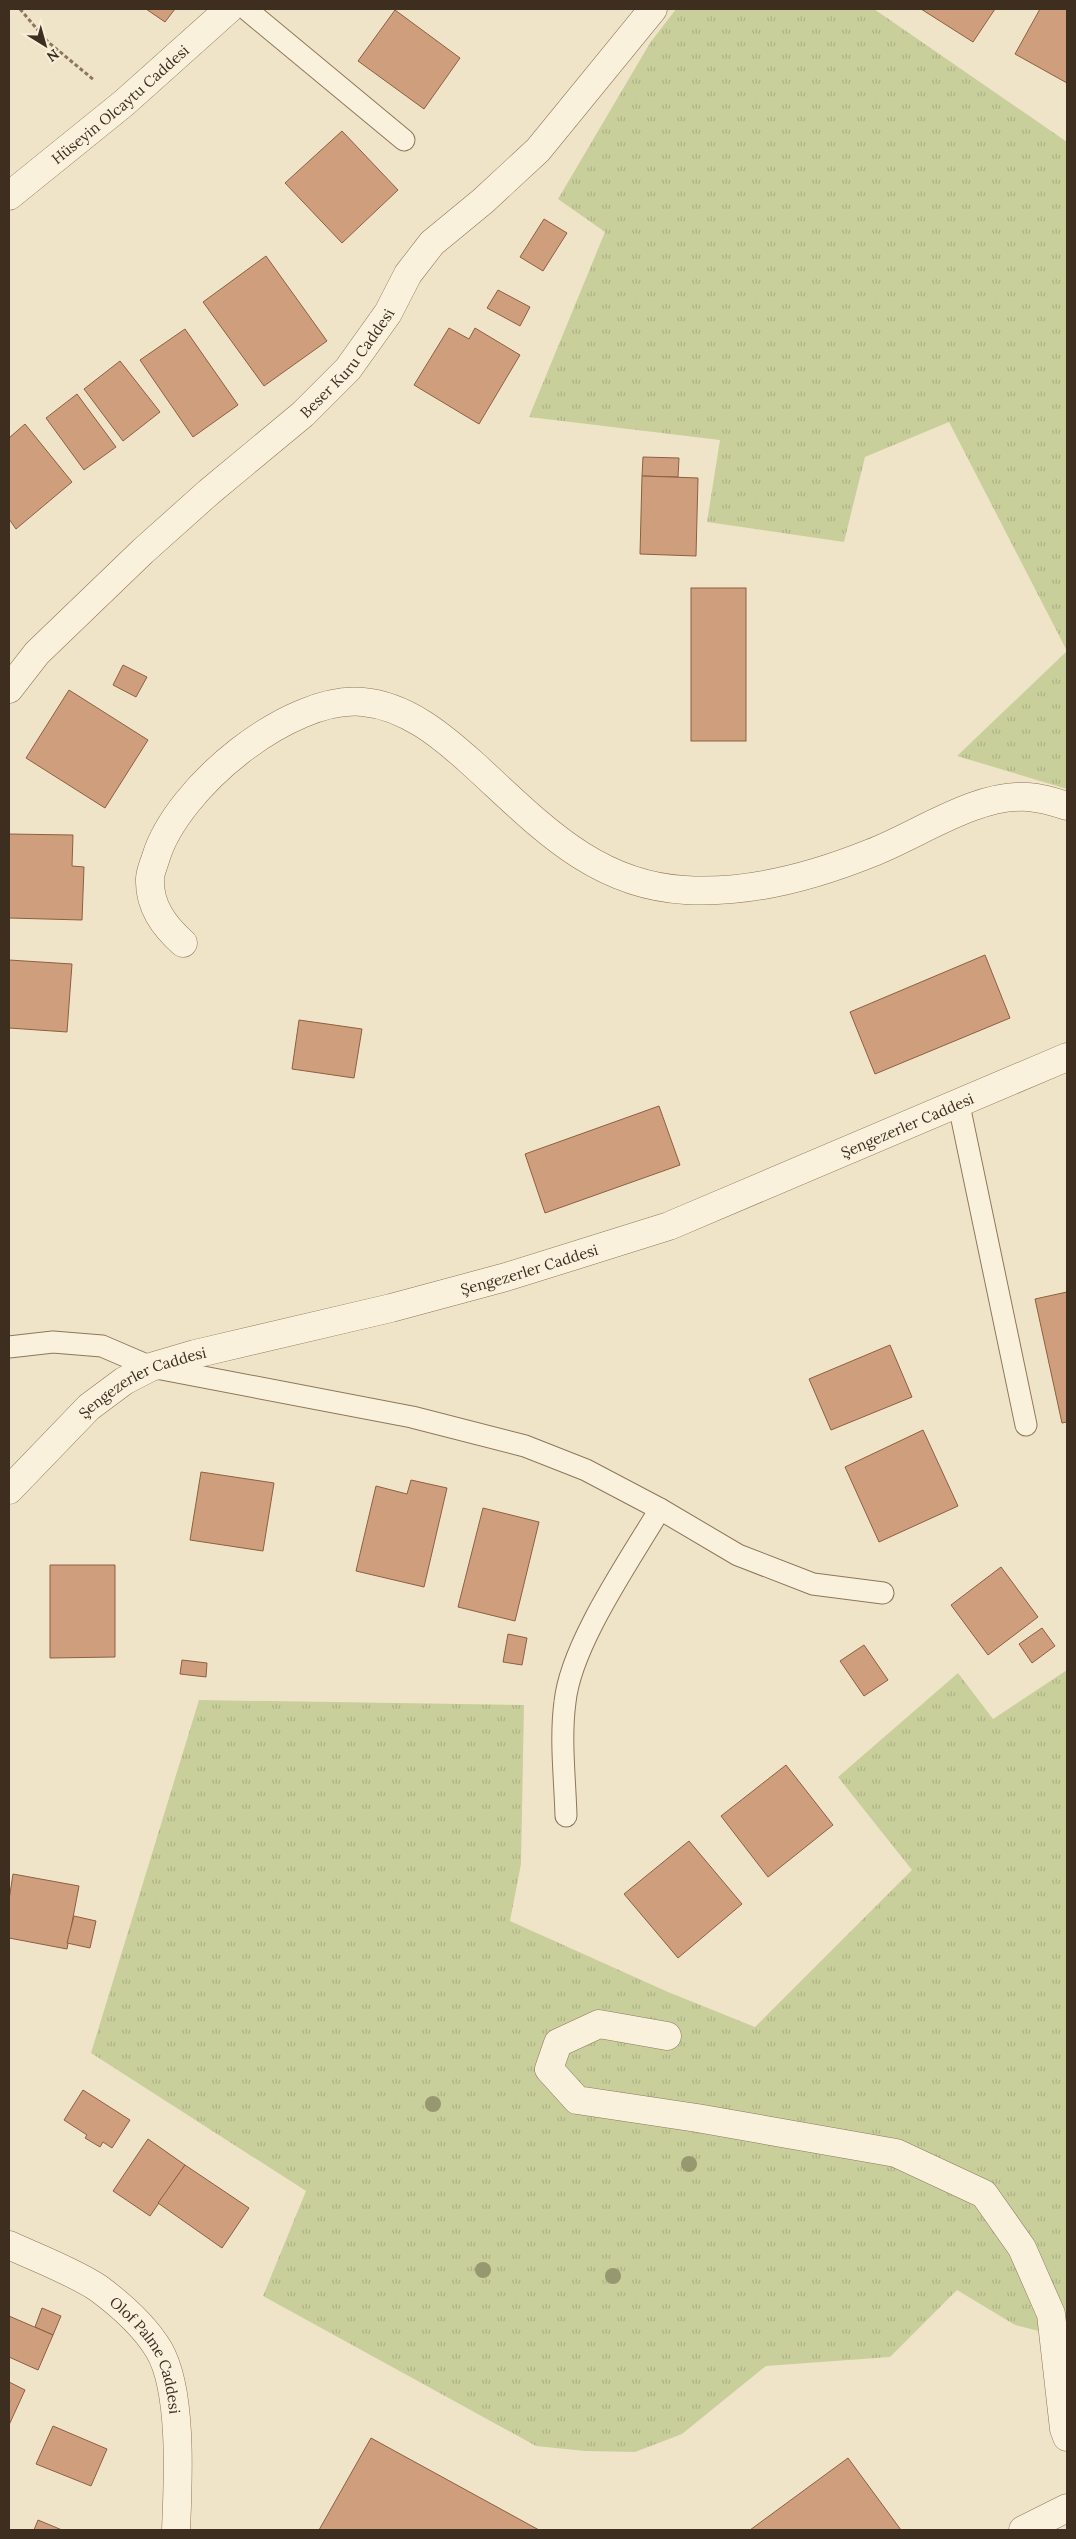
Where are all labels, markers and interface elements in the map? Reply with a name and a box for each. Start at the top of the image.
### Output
north arrow [20,20,70,70]
street label: Hüseyin Olcaytu Caddesi [47,40,192,168]
text: N [43,45,63,66]
street label: Beser Kuru Caddesi [296,305,398,421]
street label: Şengezerler Caddesi [838,1088,976,1162]
street label: Şengezerler Caddesi [458,1239,600,1298]
street label: Şengezerler Caddesi [74,1342,208,1422]
street label: Olof Palme Caddesi [106,2292,185,2415]

